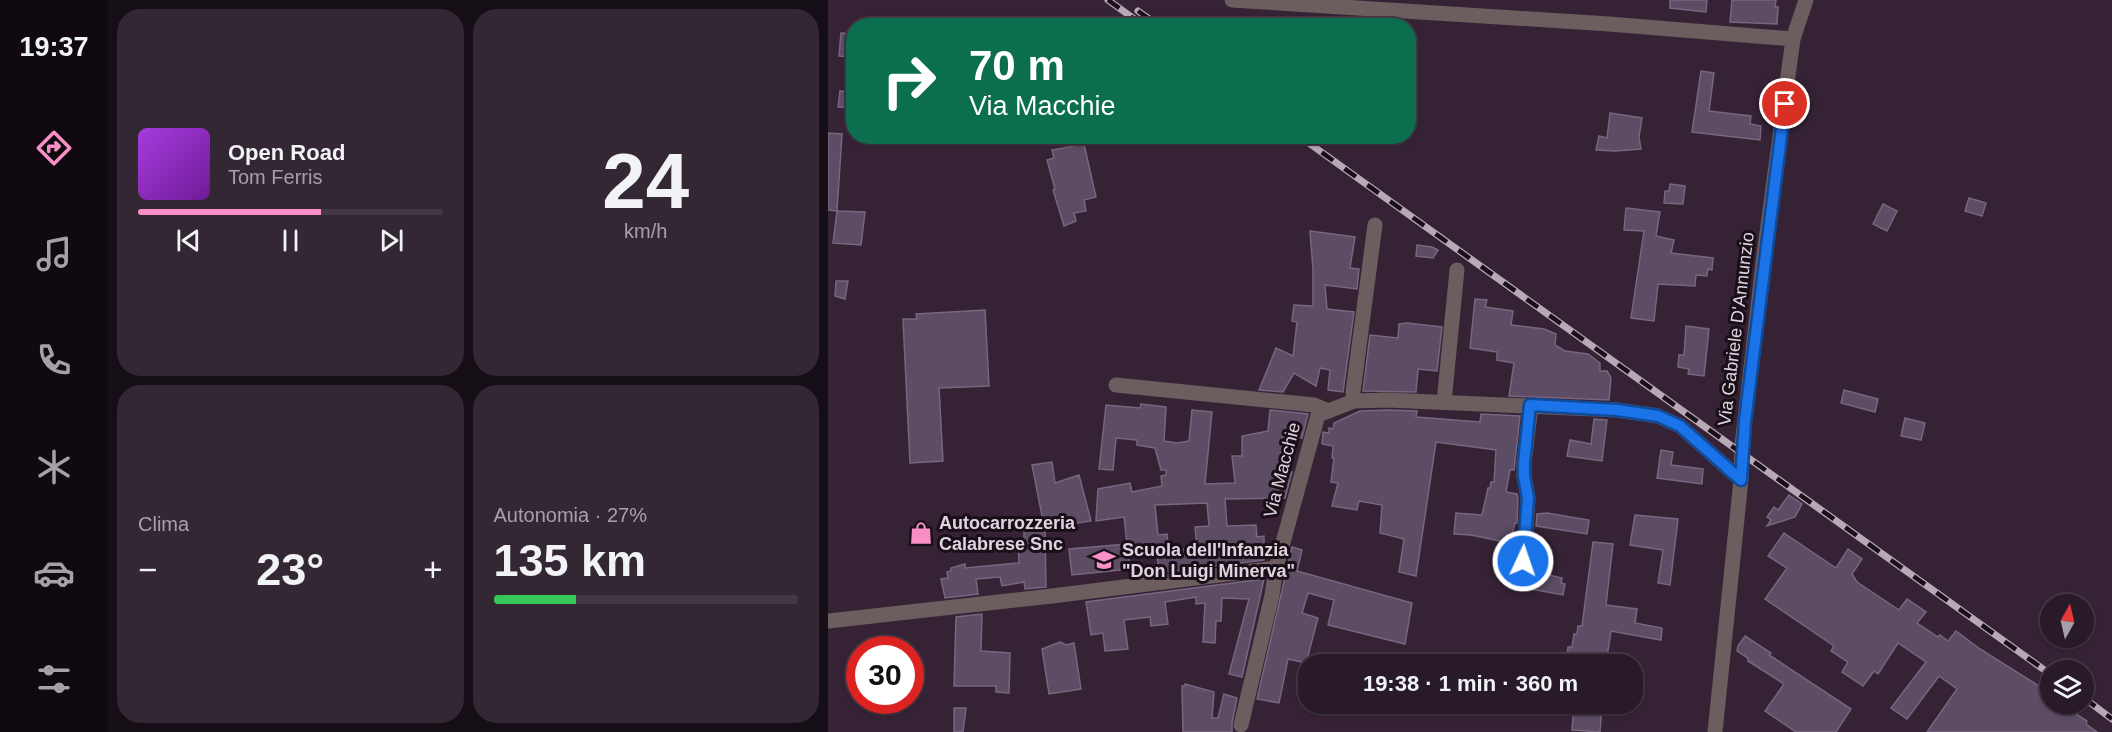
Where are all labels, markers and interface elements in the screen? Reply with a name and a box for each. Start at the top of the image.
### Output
text: 19:37 [19,32,89,62]
icon: right [870,42,948,120]
text: 70 m [969,42,1065,89]
pin [1759,78,1810,129]
icon: arrive [1768,87,1801,120]
text: Via Macchie [969,91,1116,121]
icon: directions [33,127,75,169]
text: 24 [602,137,689,225]
text: Open Road [228,140,345,165]
text: Tom Ferris [228,166,322,188]
text: km/h [624,220,667,242]
icon: previous [172,224,205,257]
icon: pause [274,224,307,257]
icon: next [375,224,408,257]
street label: Via Gabriele D'Annunzio [1714,231,1758,427]
icon: music [33,233,75,275]
icon: phone [33,339,75,381]
street label: Via Macchie [1260,420,1304,520]
icon: climate [33,446,75,488]
text: Autonomia · 27% [494,504,647,526]
text: Clima [138,513,189,535]
place label: Autocarrozzeria Calabrese Snc [939,513,1076,554]
shop icon: Autocarrozzeria Calabrese Snc [908,520,934,546]
position arrow [1491,529,1555,593]
text: 135 km [494,535,646,586]
place label: Scuola dell'Infanzia "Don Luigi Minerva" [1122,540,1295,581]
text: 23° [256,544,324,595]
school or university icon: Scuola dell'Infanzia "Don Luigi Minerva" [1091,547,1117,573]
text: − [138,551,157,588]
text: + [423,551,443,588]
icon: car [33,552,75,594]
north arrow [2040,594,2094,648]
map controls [2040,594,2094,714]
speed limit sign: 30 [846,636,924,714]
icon: filters [33,658,75,700]
button: layers [2040,660,2094,714]
text: 19:38 · 1 min · 360 m [1363,671,1578,696]

